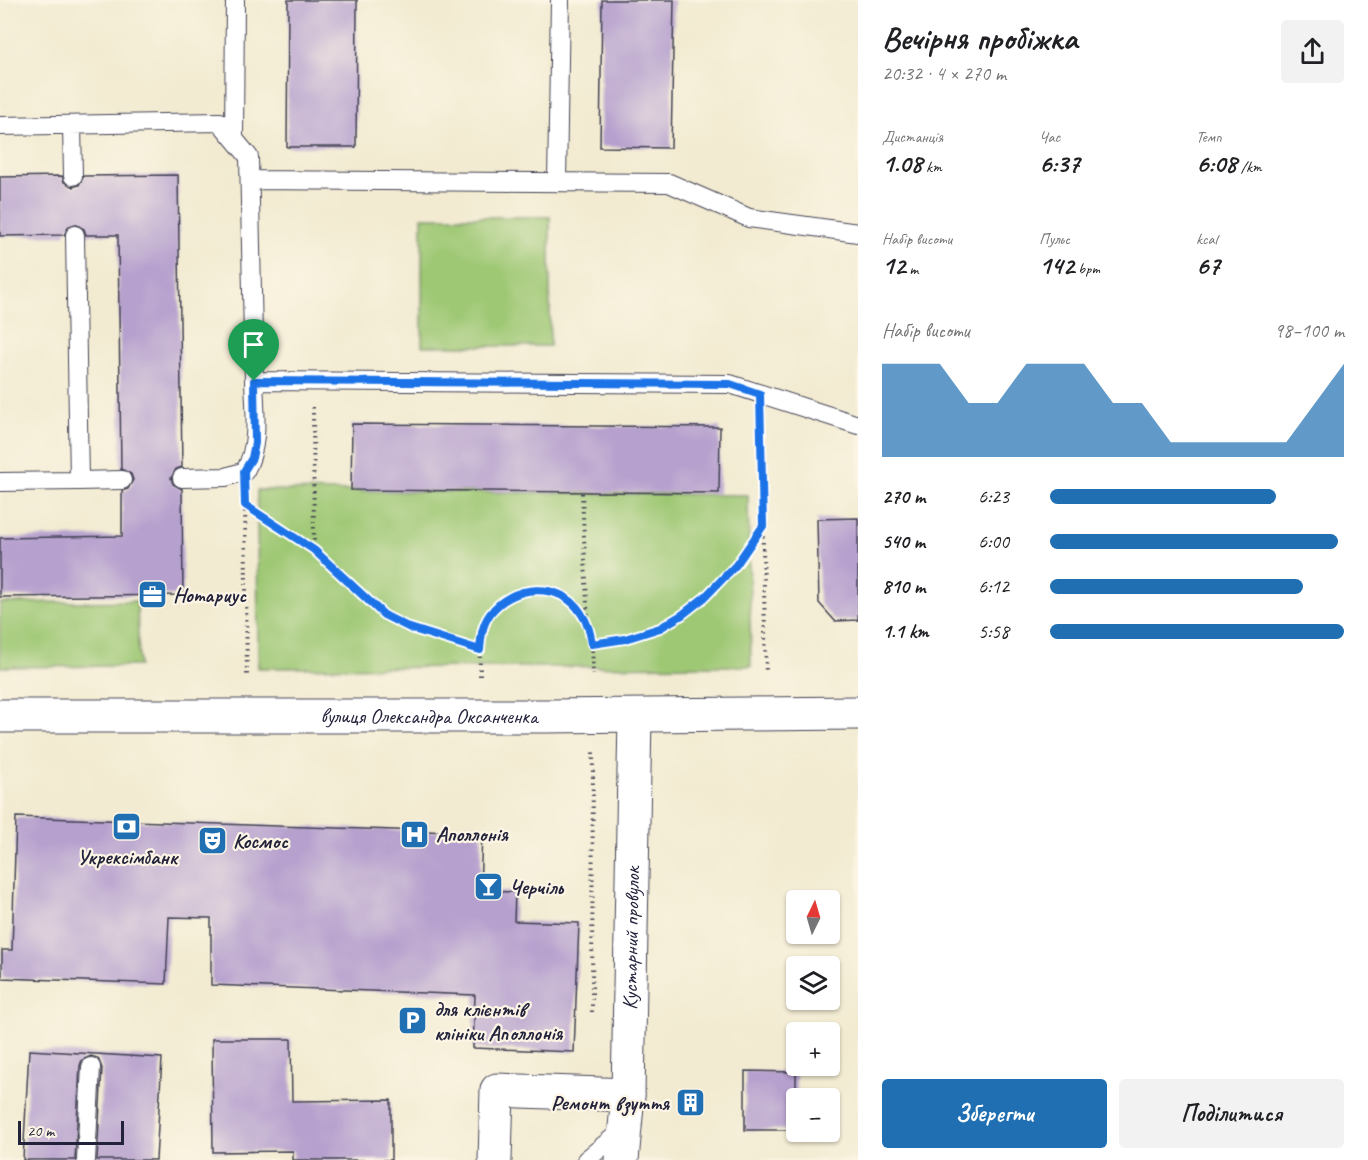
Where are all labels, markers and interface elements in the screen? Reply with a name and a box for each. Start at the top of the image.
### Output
text: Вечірня пробіжка [882,17,1077,59]
button: share [1281,20,1344,83]
text: 20:32 · 4 × 270 m [882,61,1006,86]
text: Дистанція [882,127,943,147]
text: Час [1039,127,1060,147]
text: Темп [1196,127,1222,147]
text: 1.08 [882,147,922,180]
text: 6:37 [1039,147,1080,180]
text: 6:08 [1196,147,1237,180]
text: km [922,157,942,177]
text: /km [1237,157,1262,177]
text: Набір висоти [882,229,952,249]
text: Пульс [1039,229,1070,249]
text: kcal [1196,229,1217,249]
text: 12 [882,249,905,282]
text: 142 [1039,249,1074,282]
text: 67 [1196,249,1220,282]
text: m [905,259,918,279]
text: bpm [1074,259,1100,279]
text: Набір висоти [882,318,969,343]
text: 98–100 m [1274,318,1344,343]
pin [228,319,279,381]
icon: arrive [237,328,270,361]
text: 270 m [882,484,925,509]
text: 6:23 [978,484,1009,509]
text: 540 m [882,529,925,554]
text: 6:00 [978,529,1009,554]
text: 810 m [882,574,925,599]
text: 6:12 [978,574,1009,599]
office icon: Нотариус [136,579,168,611]
place label: Нотариус [173,582,247,608]
text: 1.1 km [882,619,929,644]
text: 5:58 [978,619,1009,644]
street label: вулиця Олександра Оксанченка [320,703,540,729]
bank icon: Укрексімбанк [111,810,143,842]
hospital icon: Аполлонія [399,818,431,850]
place label: Аполлонія [436,821,509,847]
theatre icon: Космос [196,825,228,857]
place label: Космос [233,828,288,854]
place label: Укрексімбанк [77,844,180,870]
street label: Кустарний провулок [617,864,645,1010]
bar icon: Черчіль [472,871,504,903]
place label: Черчіль [509,874,564,900]
north arrow [786,890,840,944]
map controls [786,890,840,1142]
button: layers [786,956,840,1010]
place label: для клієнтів клініки Аполлонія [434,996,564,1046]
parking icon: для клієнтів клініки Аполлонія [397,1005,429,1037]
button: + [786,1022,840,1076]
button: Зберегти [882,1079,1107,1148]
button: Поділитися [1119,1079,1344,1148]
building icon: Ремонт взуття [674,1087,706,1119]
button: − [786,1088,840,1142]
place label: Ремонт взуття [551,1090,670,1117]
scale bar [18,1118,124,1146]
text: 20 m [27,1121,54,1141]

